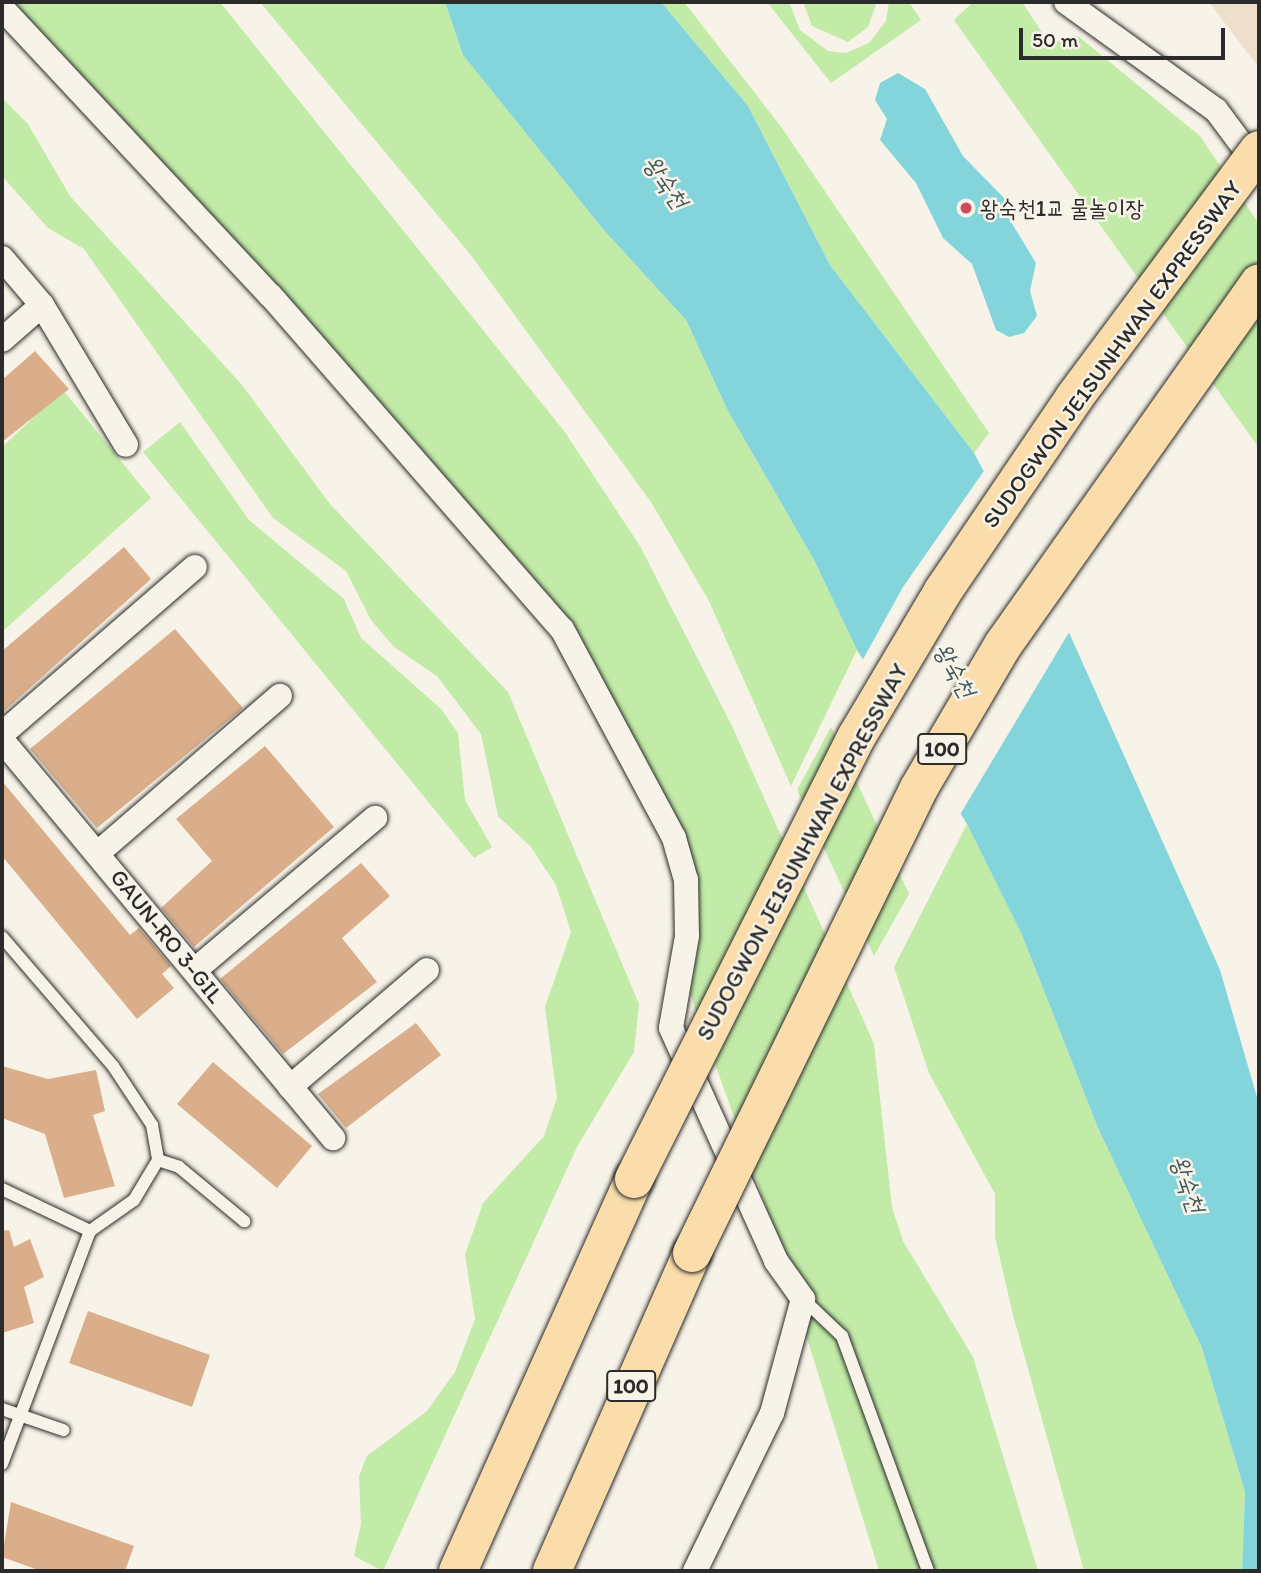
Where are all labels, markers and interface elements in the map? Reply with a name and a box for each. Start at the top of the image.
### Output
scale bar [1023,14,1230,58]
text: 50 m [1032,27,1078,52]
water label: 왕숙천 [638,150,694,214]
street label: SUDOGWON JE1SUNHWAN EXPRESSWAY [977,175,1247,533]
place label: 왕숙천1교 물놀이장 [980,194,1144,222]
marker: 왕숙천1교 물놀이장 [958,200,974,216]
water label: 왕숙천 [928,638,982,702]
street label: SUDOGWON JE1SUNHWAN EXPRESSWAY [691,659,913,1045]
road number: 100 [916,732,968,766]
street label: GAUN-RO 3-GIL [105,863,229,1009]
water label: 왕숙천 [1165,1152,1211,1216]
road number: 100 [605,1368,657,1404]

